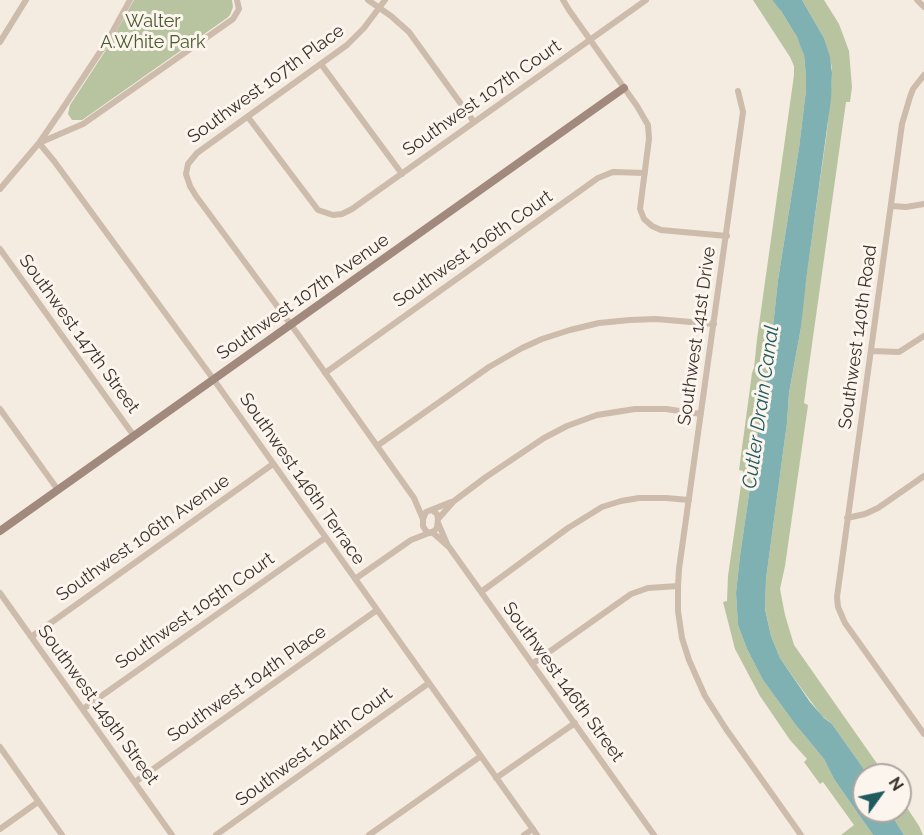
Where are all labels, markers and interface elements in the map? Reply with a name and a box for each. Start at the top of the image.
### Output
park label: Walter A.White Park [100,11,206,54]
street label: Southwest 107th Place [183,20,349,148]
street label: Southwest 107th Court [399,35,565,161]
street label: Southwest 106th Court [389,186,557,312]
street label: Southwest 107th Avenue [213,229,393,365]
street label: Southwest 140th Road [834,244,882,430]
street label: Southwest 141st Drive [674,245,720,427]
street label: Southwest 147th Street [14,250,144,418]
water label: Cutler Drain Canal [738,324,784,490]
street label: Southwest 146th Terrace [234,389,370,569]
street label: Southwest 106th Avenue [52,470,234,606]
street label: Southwest 105th Court [112,548,278,674]
street label: Southwest 146th Street [498,598,628,766]
street label: Southwest 149th Street [33,621,163,789]
street label: Southwest 104th Place [164,621,330,747]
street label: Southwest 104th Court [231,683,397,811]
north arrow [852,763,912,823]
text: N [885,774,907,794]

